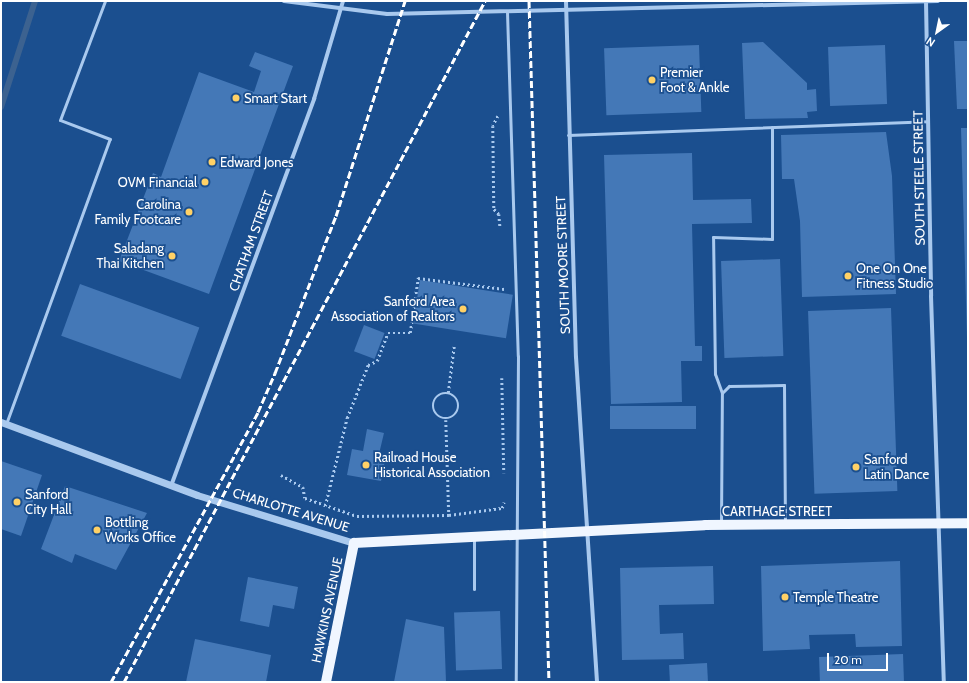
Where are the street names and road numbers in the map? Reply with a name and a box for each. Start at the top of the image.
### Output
street label: SOUTH STEELE STREET [910,110,928,246]
street label: CHATHAM STREET [226,189,276,293]
street label: SOUTH MOORE STREET [553,196,573,334]
street label: CHARLOTTE AVENUE [231,485,351,535]
street label: CARTHAGE STREET [722,503,832,519]
street label: HAWKINS AVENUE [308,556,346,664]

